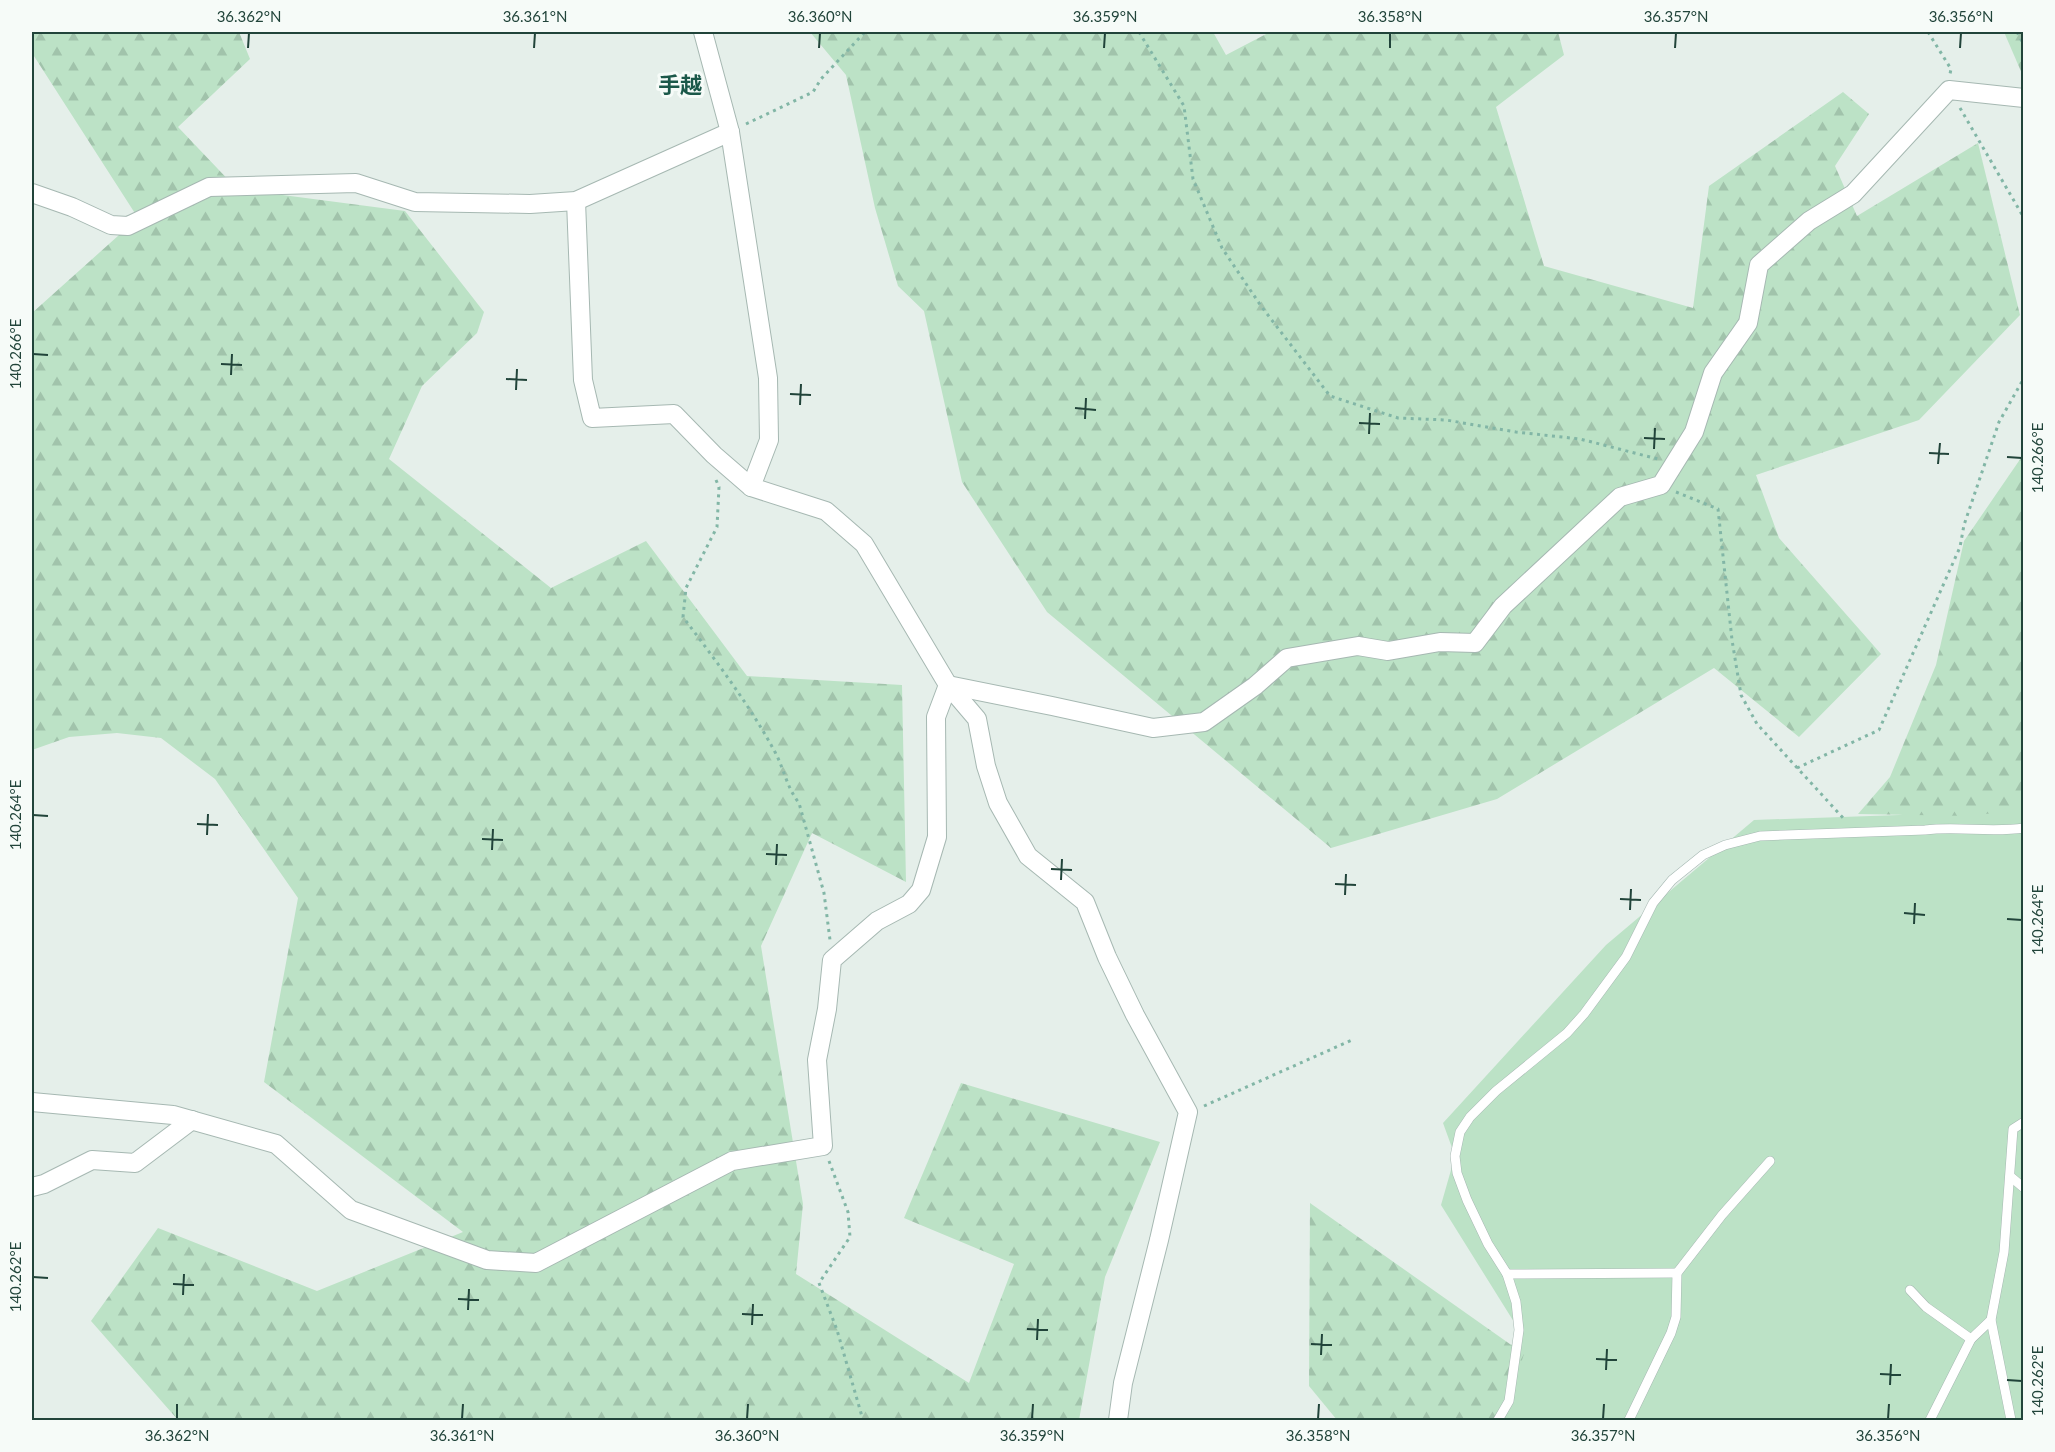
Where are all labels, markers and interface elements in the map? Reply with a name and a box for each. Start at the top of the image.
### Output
text: 36.362°N [217,7,281,25]
text: 36.361°N [503,7,567,25]
text: 36.360°N [788,7,852,25]
text: 36.359°N [1073,7,1137,25]
text: 36.358°N [1358,7,1422,25]
text: 36.357°N [1644,7,1708,25]
text: 36.356°N [1929,7,1993,25]
district label: 手越 [658,71,702,98]
text: 140.266°E [6,319,24,389]
text: 140.266°E [2028,423,2046,493]
text: 140.264°E [6,780,24,850]
text: 140.264°E [2028,885,2046,955]
text: 140.262°E [6,1242,24,1312]
text: 140.262°E [2028,1346,2046,1416]
text: 36.362°N [145,1426,209,1444]
text: 36.361°N [430,1426,494,1444]
text: 36.360°N [715,1426,779,1444]
text: 36.359°N [1000,1426,1064,1444]
text: 36.358°N [1286,1426,1350,1444]
text: 36.357°N [1571,1426,1635,1444]
text: 36.356°N [1856,1426,1920,1444]

